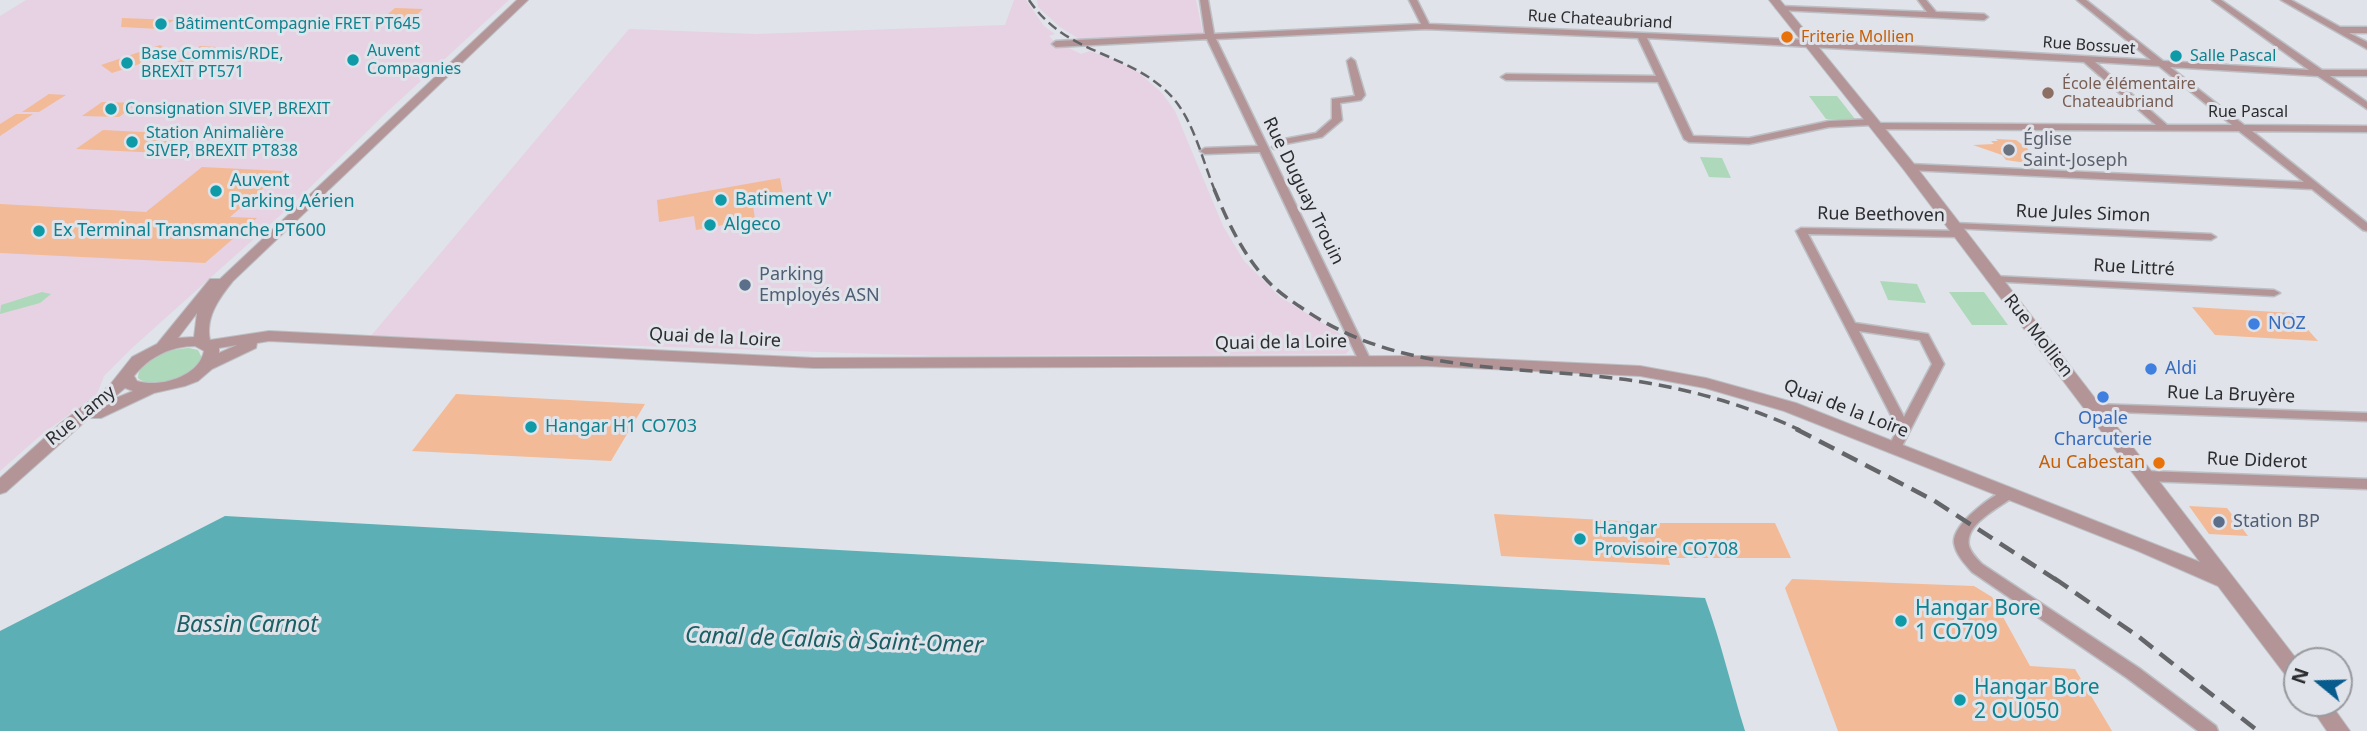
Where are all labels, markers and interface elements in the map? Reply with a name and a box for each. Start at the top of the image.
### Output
street label: Rue Chateaubriand [1527,7,1673,33]
place label: BâtimentCompagnie FRET PT645 [175,14,421,34]
marker: BâtimentCompagnie FRET PT645 [153,16,169,32]
place label: Friterie Mollien [1801,27,1914,47]
marker: Friterie Mollien [1779,29,1795,45]
street label: Rue Bossuet [2042,33,2136,59]
place label: Auvent Compagnies [367,41,461,79]
place label: Base Commis/RDE, BREXIT PT571 [141,44,283,82]
place label: Salle Pascal [2190,46,2276,66]
marker: Salle Pascal [2168,48,2184,64]
marker: Auvent Compagnies [345,52,361,68]
marker: Base Commis/RDE, BREXIT PT571 [119,55,135,71]
place label: École élémentaire Chateaubriand [2062,74,2196,112]
marker: École élémentaire Chateaubriand [2040,85,2056,101]
place label: Consignation SIVEP, BREXIT [125,99,331,119]
marker: Consignation SIVEP, BREXIT [103,101,119,117]
street label: Rue Pascal [2208,102,2288,122]
street label: Rue Duguay Trouin [1258,114,1348,268]
place label: Station Animalière SIVEP, BREXIT PT838 [146,123,298,161]
place label: Église Saint-Joseph [2023,129,2128,172]
marker: Station Animalière SIVEP, BREXIT PT838 [124,134,140,150]
marker: Église Saint-Joseph [2001,142,2017,158]
place label: Auvent Parking Aérien [230,170,355,212]
marker: Auvent Parking Aérien [208,183,224,199]
place label: Batiment V' [735,189,832,211]
marker: Batiment V' [713,192,729,208]
street label: Rue Jules Simon [2015,201,2151,227]
street label: Rue Beethoven [1817,203,1945,227]
place label: Algeco [724,214,781,236]
marker: Algeco [702,217,718,233]
place label: Ex Terminal Transmanche PT600 [53,220,326,242]
marker: Ex Terminal Transmanche PT600 [31,223,47,239]
street label: Rue Littré [2093,255,2175,281]
place label: Parking Employés ASN [759,264,880,306]
marker: Parking Employés ASN [737,277,753,293]
street label: Rue Mollien [1999,290,2077,382]
place label: NOZ [2268,313,2306,335]
marker: NOZ [2246,316,2262,332]
street label: Quai de la Loire [648,324,782,352]
street label: Quai de la Loire [1215,331,1347,355]
place label: Aldi [2165,358,2197,380]
marker: Aldi [2143,361,2159,377]
street label: Quai de la Loire [1780,375,1912,443]
street label: Rue Lamy [42,382,120,450]
street label: Rue La Bruyère [2167,382,2295,408]
marker: Opale Charcuterie [2095,389,2111,405]
place label: Opale Charcuterie [2054,408,2152,450]
place label: Hangar H1 CO703 [545,416,697,438]
marker: Hangar H1 CO703 [523,419,539,435]
street label: Rue Diderot [2206,448,2308,474]
place label: Au Cabestan [2039,452,2145,474]
marker: Au Cabestan [2151,455,2167,471]
place label: Station BP [2233,511,2320,533]
marker: Station BP [2211,514,2227,530]
place label: Hangar Provisoire CO708 [1594,518,1738,560]
marker: Hangar Provisoire CO708 [1572,531,1588,547]
place label: Hangar Bore 1 CO709 [1915,596,2041,646]
water label: Bassin Carnot [176,611,318,639]
marker: Hangar Bore 1 CO709 [1893,613,1909,629]
water label: Canal de Calais à Saint-Omer [685,622,983,660]
north arrow [2283,647,2353,717]
text: N [2285,664,2315,687]
place label: Hangar Bore 2 OU050 [1974,675,2100,725]
marker: Hangar Bore 2 OU050 [1952,692,1968,708]

